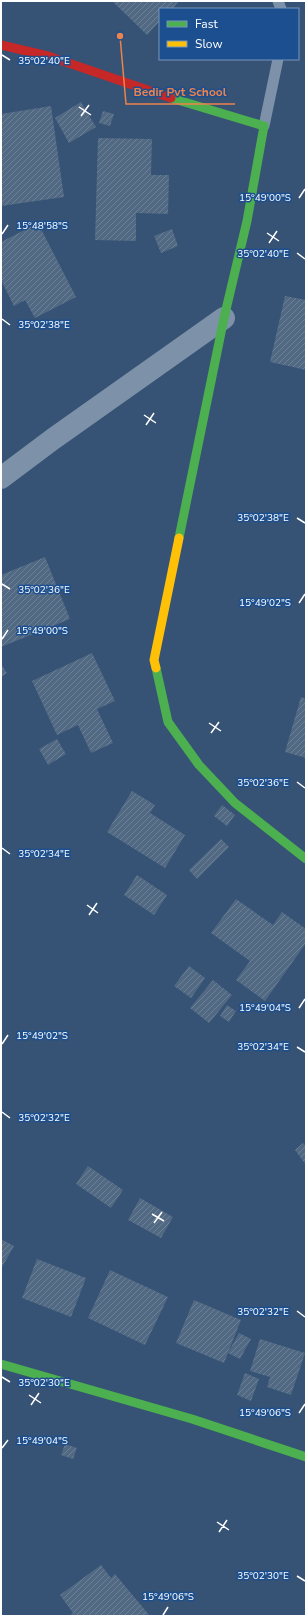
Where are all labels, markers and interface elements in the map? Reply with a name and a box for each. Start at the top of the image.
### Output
legend [159,8,299,60]
text: Fast [195,16,218,32]
text: Slow [195,36,223,52]
text: 35°02'40"E [18,54,70,68]
callout: Bedir Pvt School [126,80,235,104]
text: Bedir Pvt School [133,84,227,100]
text: 15°49'00"S [239,191,291,205]
text: 15°48'58"S [16,219,68,233]
text: 35°02'40"E [237,247,289,261]
text: 35°02'38"E [18,318,70,332]
text: 35°02'38"E [237,511,289,525]
text: 35°02'36"E [18,583,70,597]
text: 15°49'02"S [239,596,291,610]
text: 15°49'00"S [16,624,68,638]
text: 35°02'36"E [237,776,289,790]
text: 35°02'34"E [18,847,70,861]
text: 15°49'04"S [239,1001,291,1015]
text: 15°49'02"S [16,1029,68,1043]
text: 35°02'34"E [237,1040,289,1054]
text: 35°02'32"E [18,1111,70,1125]
text: 35°02'32"E [237,1305,289,1319]
text: 35°02'30"E [18,1376,70,1390]
text: 15°49'06"S [239,1406,291,1420]
text: 15°49'04"S [16,1434,68,1448]
text: 35°02'30"E [237,1569,289,1583]
text: 15°49'06"S [142,1590,194,1604]

